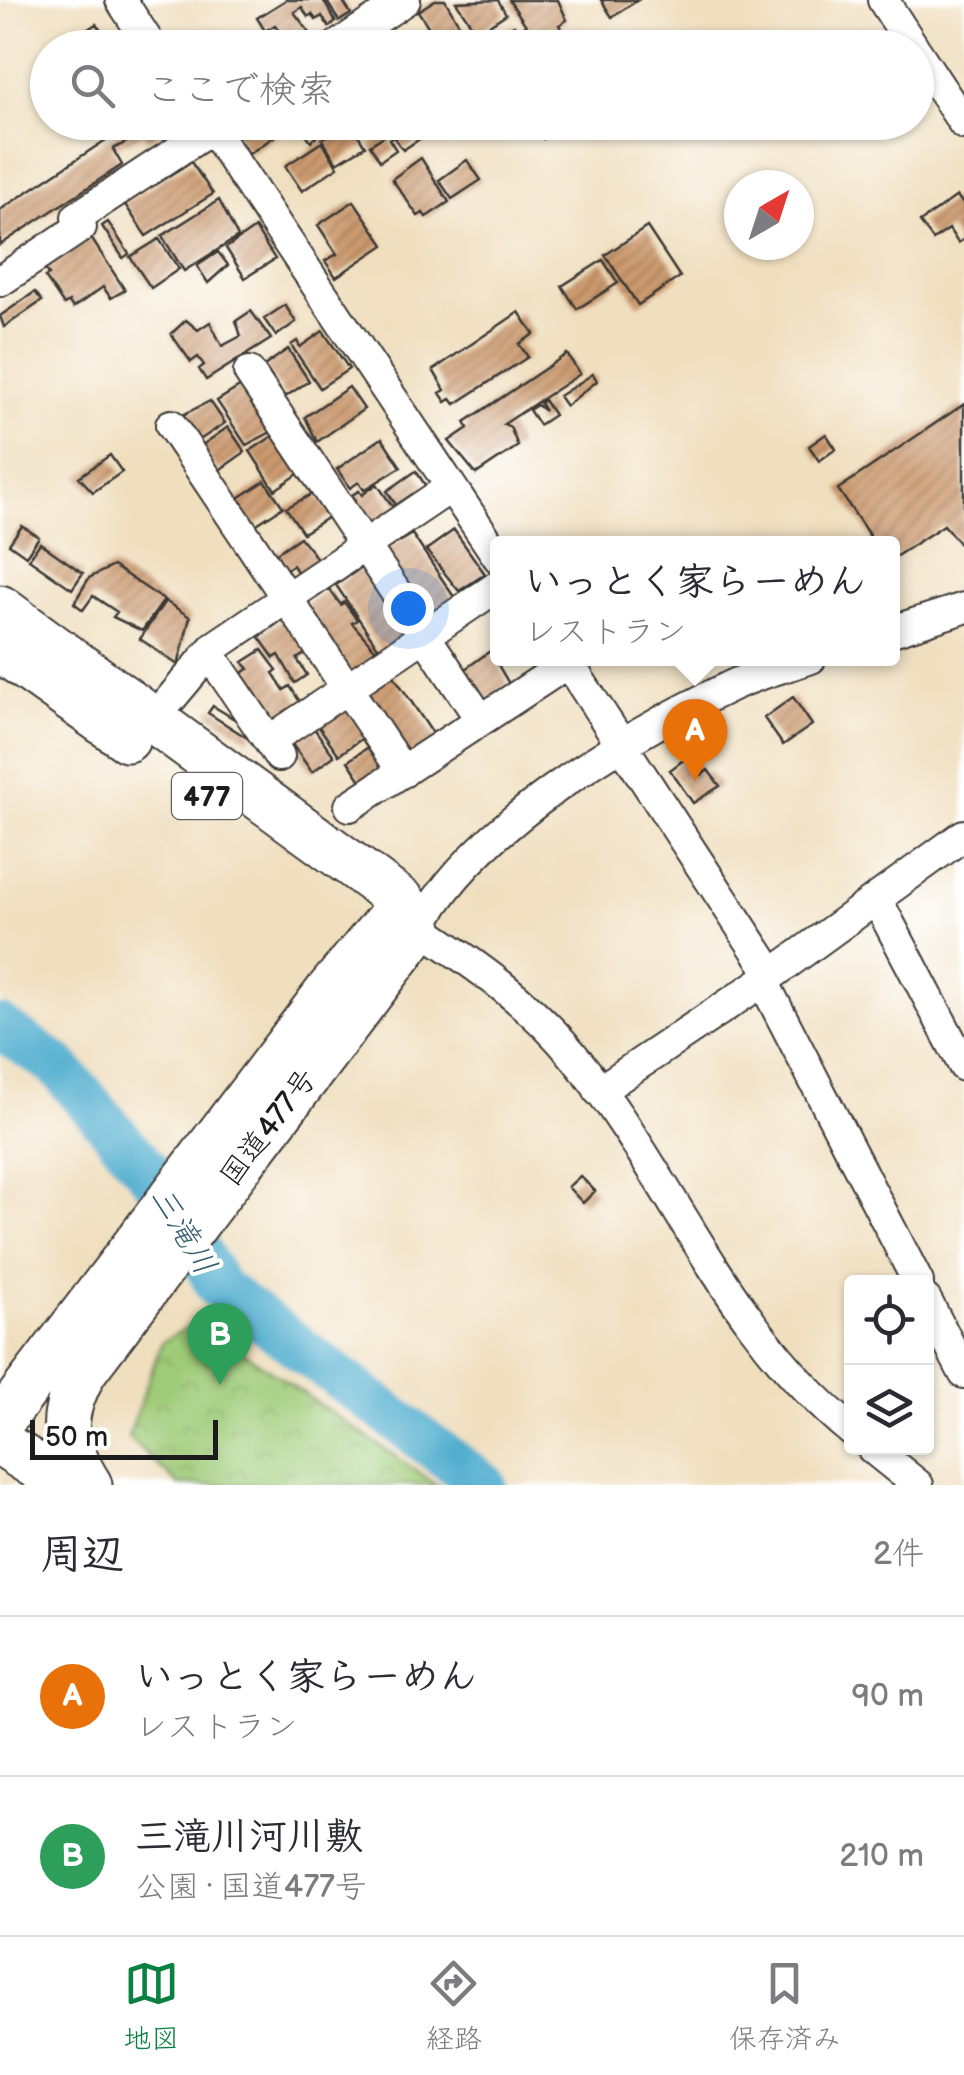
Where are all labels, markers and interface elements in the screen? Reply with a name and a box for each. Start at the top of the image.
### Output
search box [30,30,934,140]
icon: search [65,58,120,113]
text: ここで検索 [145,68,335,113]
north arrow [724,170,814,260]
popup [490,536,900,666]
text: いっとく家らーめん [524,560,866,605]
your location [383,583,434,634]
text: レストラン [524,613,687,652]
pin: A [662,698,728,781]
road number: 477 [172,773,242,819]
street label: 国道477号 [213,1062,325,1193]
water label: 三滝川 [141,1180,224,1282]
map controls [844,1275,934,1455]
button: locate [844,1275,934,1365]
pin: B [188,1302,252,1385]
button: layers [844,1365,934,1455]
scale bar [30,1415,218,1460]
text: 50 m [45,1421,108,1454]
text: 周辺 [40,1530,124,1581]
text: 2件 [873,1535,924,1574]
text: いっとく家らーめん [135,1655,477,1700]
text: A [63,1677,82,1716]
text: 90 m [852,1677,924,1716]
text: レストラン [135,1708,298,1747]
text: 三滝川河川敷 [135,1815,363,1860]
text: B [61,1837,84,1876]
text: 210 m [839,1837,924,1876]
text: 公園 · 国道477号 [135,1868,367,1907]
tab: 地図 [123,1956,179,2056]
tab: 経路 [426,1956,482,2056]
tab: 保存済み [729,1956,841,2056]

